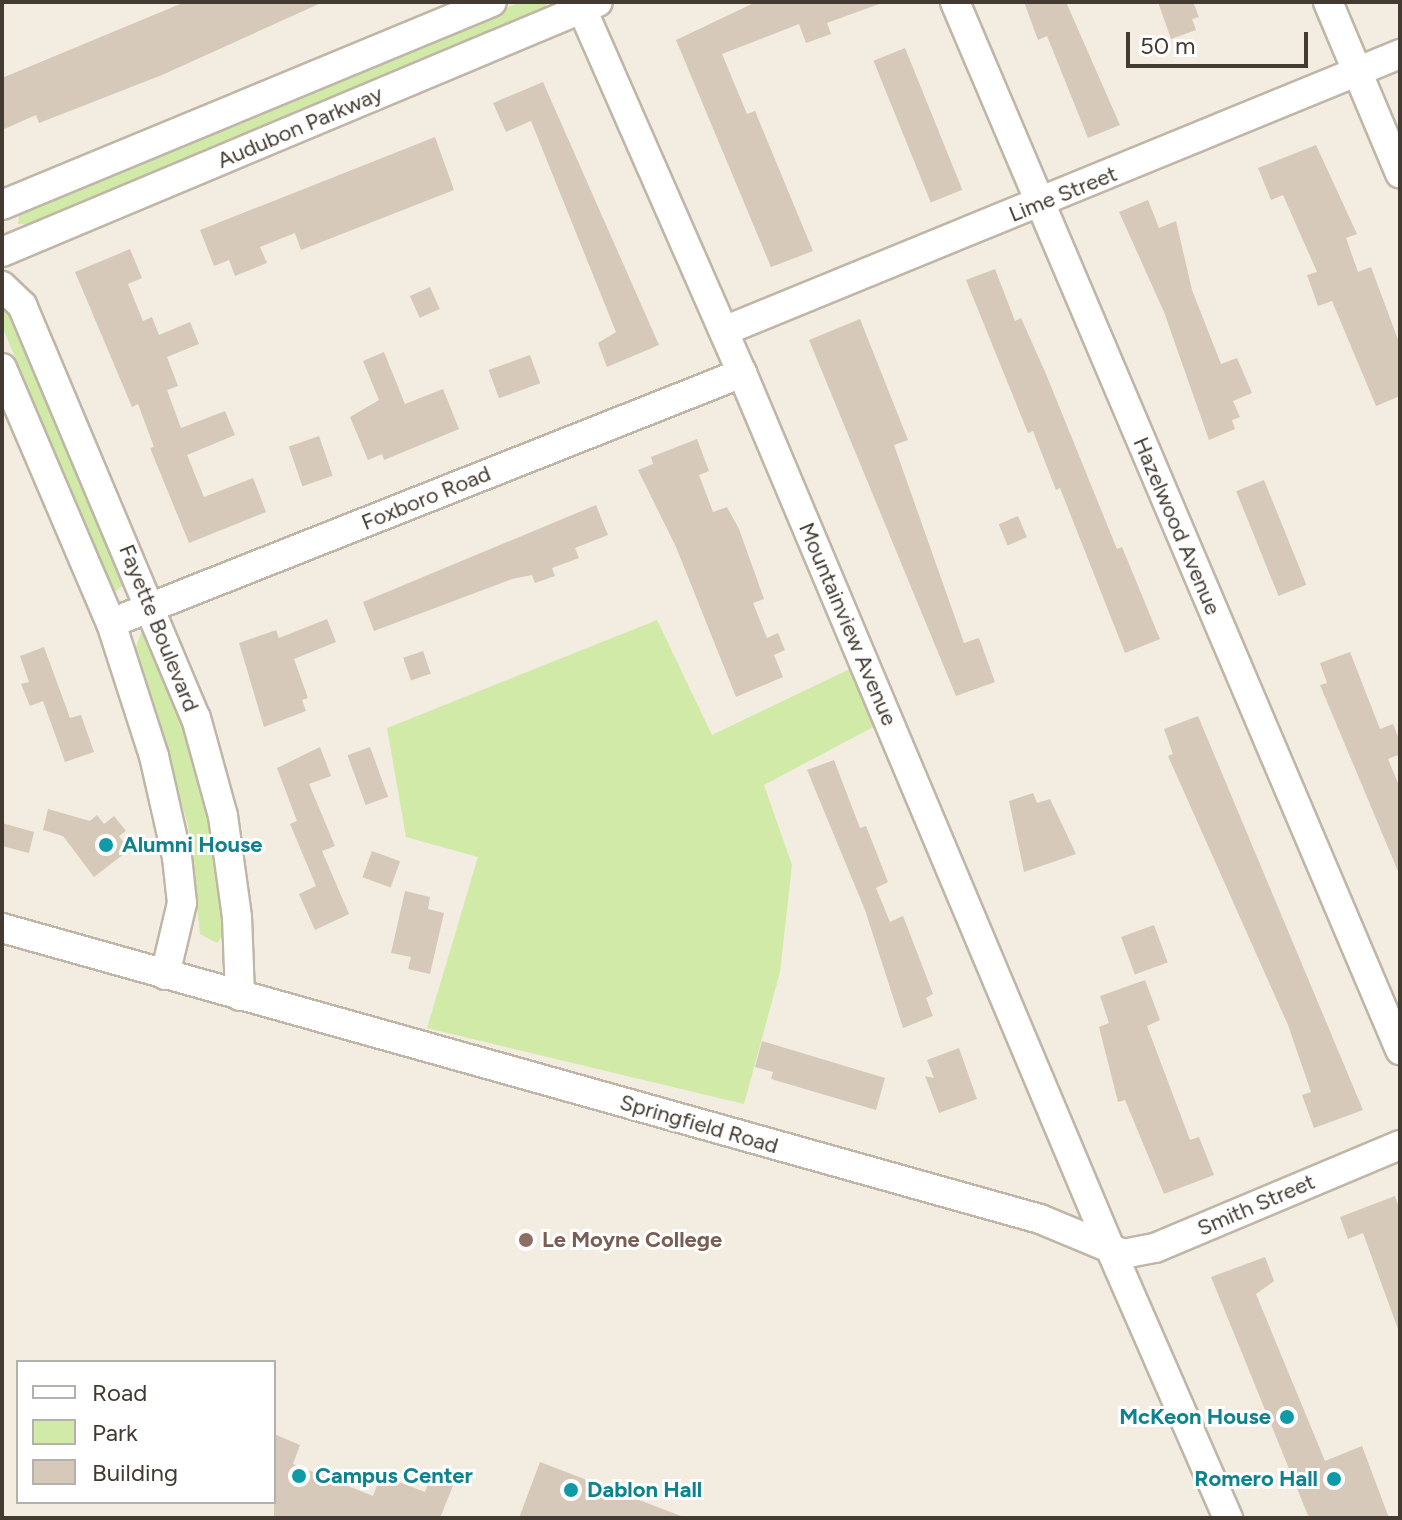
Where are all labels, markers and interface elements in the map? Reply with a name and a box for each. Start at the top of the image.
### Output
scale bar [1130,16,1312,66]
text: 50 m [1140,31,1196,60]
street label: Audubon Parkway [213,80,387,174]
street label: Lime Street [1005,160,1121,228]
street label: Hazelwood Avenue [1128,433,1226,619]
street label: Foxboro Road [358,460,494,536]
street label: Mountainview Avenue [793,519,903,729]
street label: Fayette Boulevard [113,541,205,715]
place label: Alumni House [122,832,263,858]
marker: Alumni House [97,836,115,854]
street label: Springfield Road [617,1089,781,1159]
street label: Smith Street [1193,1168,1319,1242]
place label: Le Moyne College [542,1227,722,1253]
marker: Le Moyne College [517,1231,535,1249]
legend [16,1360,276,1504]
text: Road [92,1378,147,1407]
place label: McKeon House [1119,1404,1271,1430]
marker: McKeon House [1278,1408,1296,1426]
text: Park [92,1418,138,1447]
text: Building [92,1458,178,1487]
place label: Campus Center [315,1463,473,1489]
place label: Romero Hall [1194,1466,1318,1492]
marker: Campus Center [290,1467,308,1485]
marker: Romero Hall [1325,1470,1343,1488]
place label: Dablon Hall [587,1477,702,1503]
marker: Dablon Hall [562,1481,580,1499]

